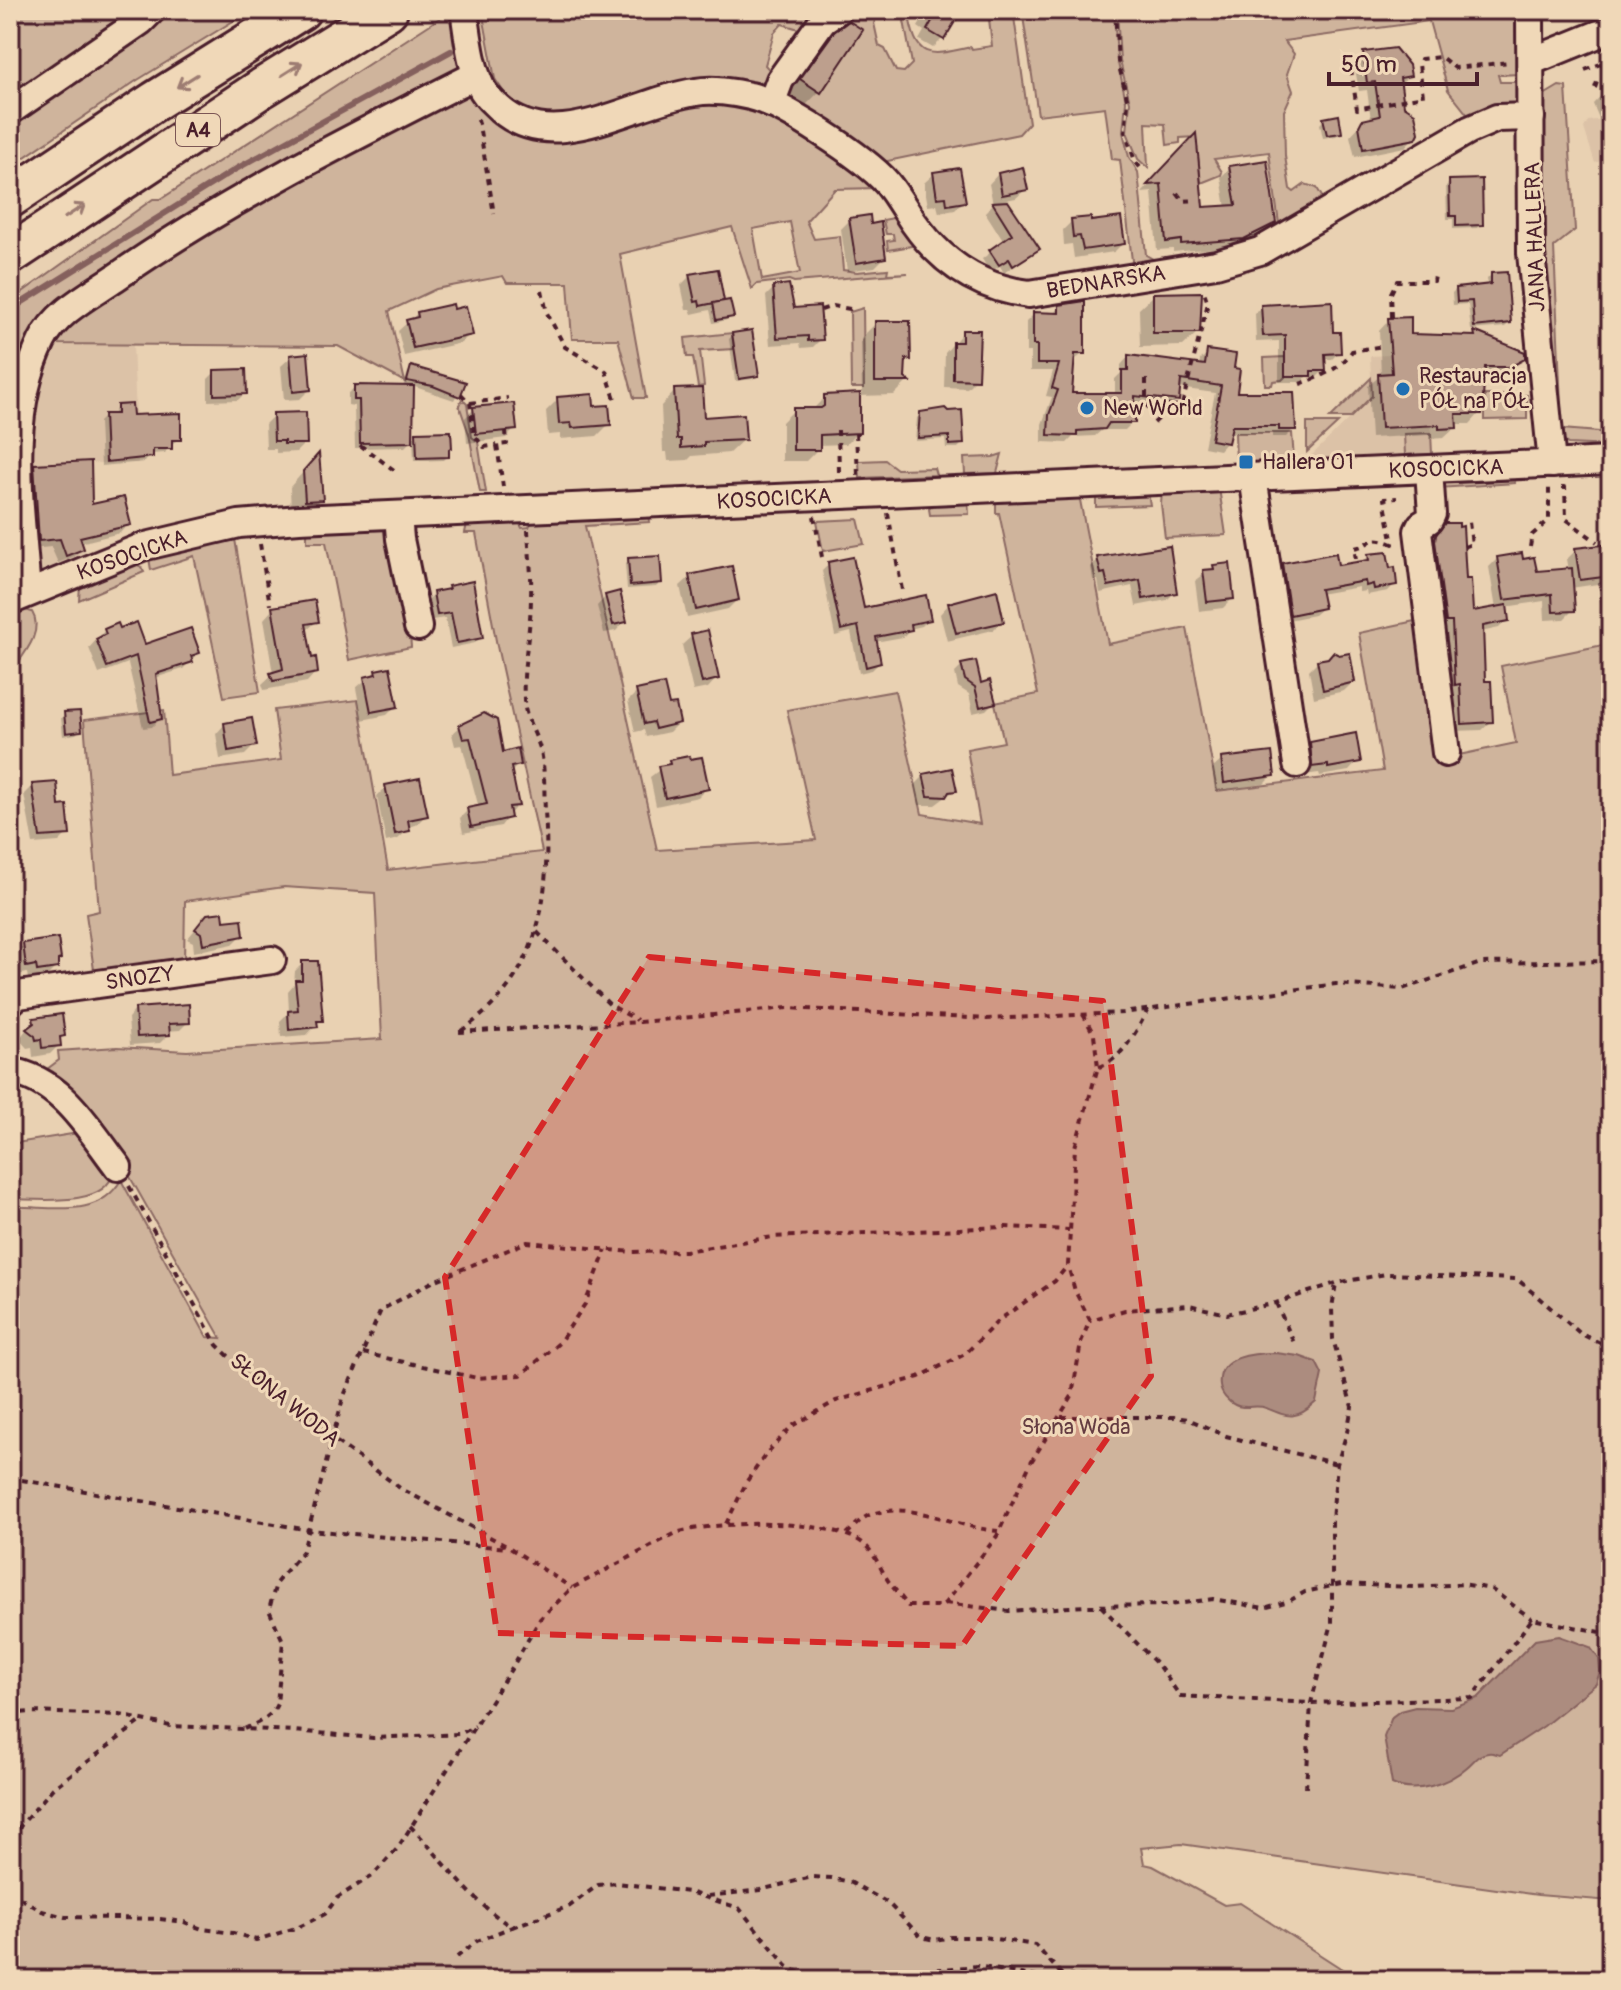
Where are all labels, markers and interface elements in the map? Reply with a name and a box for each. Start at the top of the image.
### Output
scale bar [1329,36,1477,86]
text: 50 m [1341,50,1397,79]
one-way arrow [280,61,303,77]
one-way arrow [176,74,199,90]
road number: A4 [176,114,220,146]
street label: JANA HALLERA [1518,161,1552,313]
one-way arrow [63,203,85,220]
street label: BEDNARSKA [1045,259,1167,305]
place label: Restauracja PÓŁ na PÓŁ [1419,362,1530,415]
marker: Restauracja PÓŁ na PÓŁ [1394,380,1412,398]
place label: New World [1103,394,1203,422]
marker: New World [1078,399,1096,417]
place label: Hallera 01 [1262,448,1354,476]
marker: Hallera 01 [1237,453,1255,471]
street label: KOSOCICKA [1388,453,1504,485]
street label: KOSOCICKA [716,482,832,516]
street label: KOSOCICKA [73,523,191,587]
street label: SNOZY [104,959,177,997]
street label: SŁONA WODA [224,1347,346,1453]
park label: Słona Woda [1022,1413,1130,1441]

